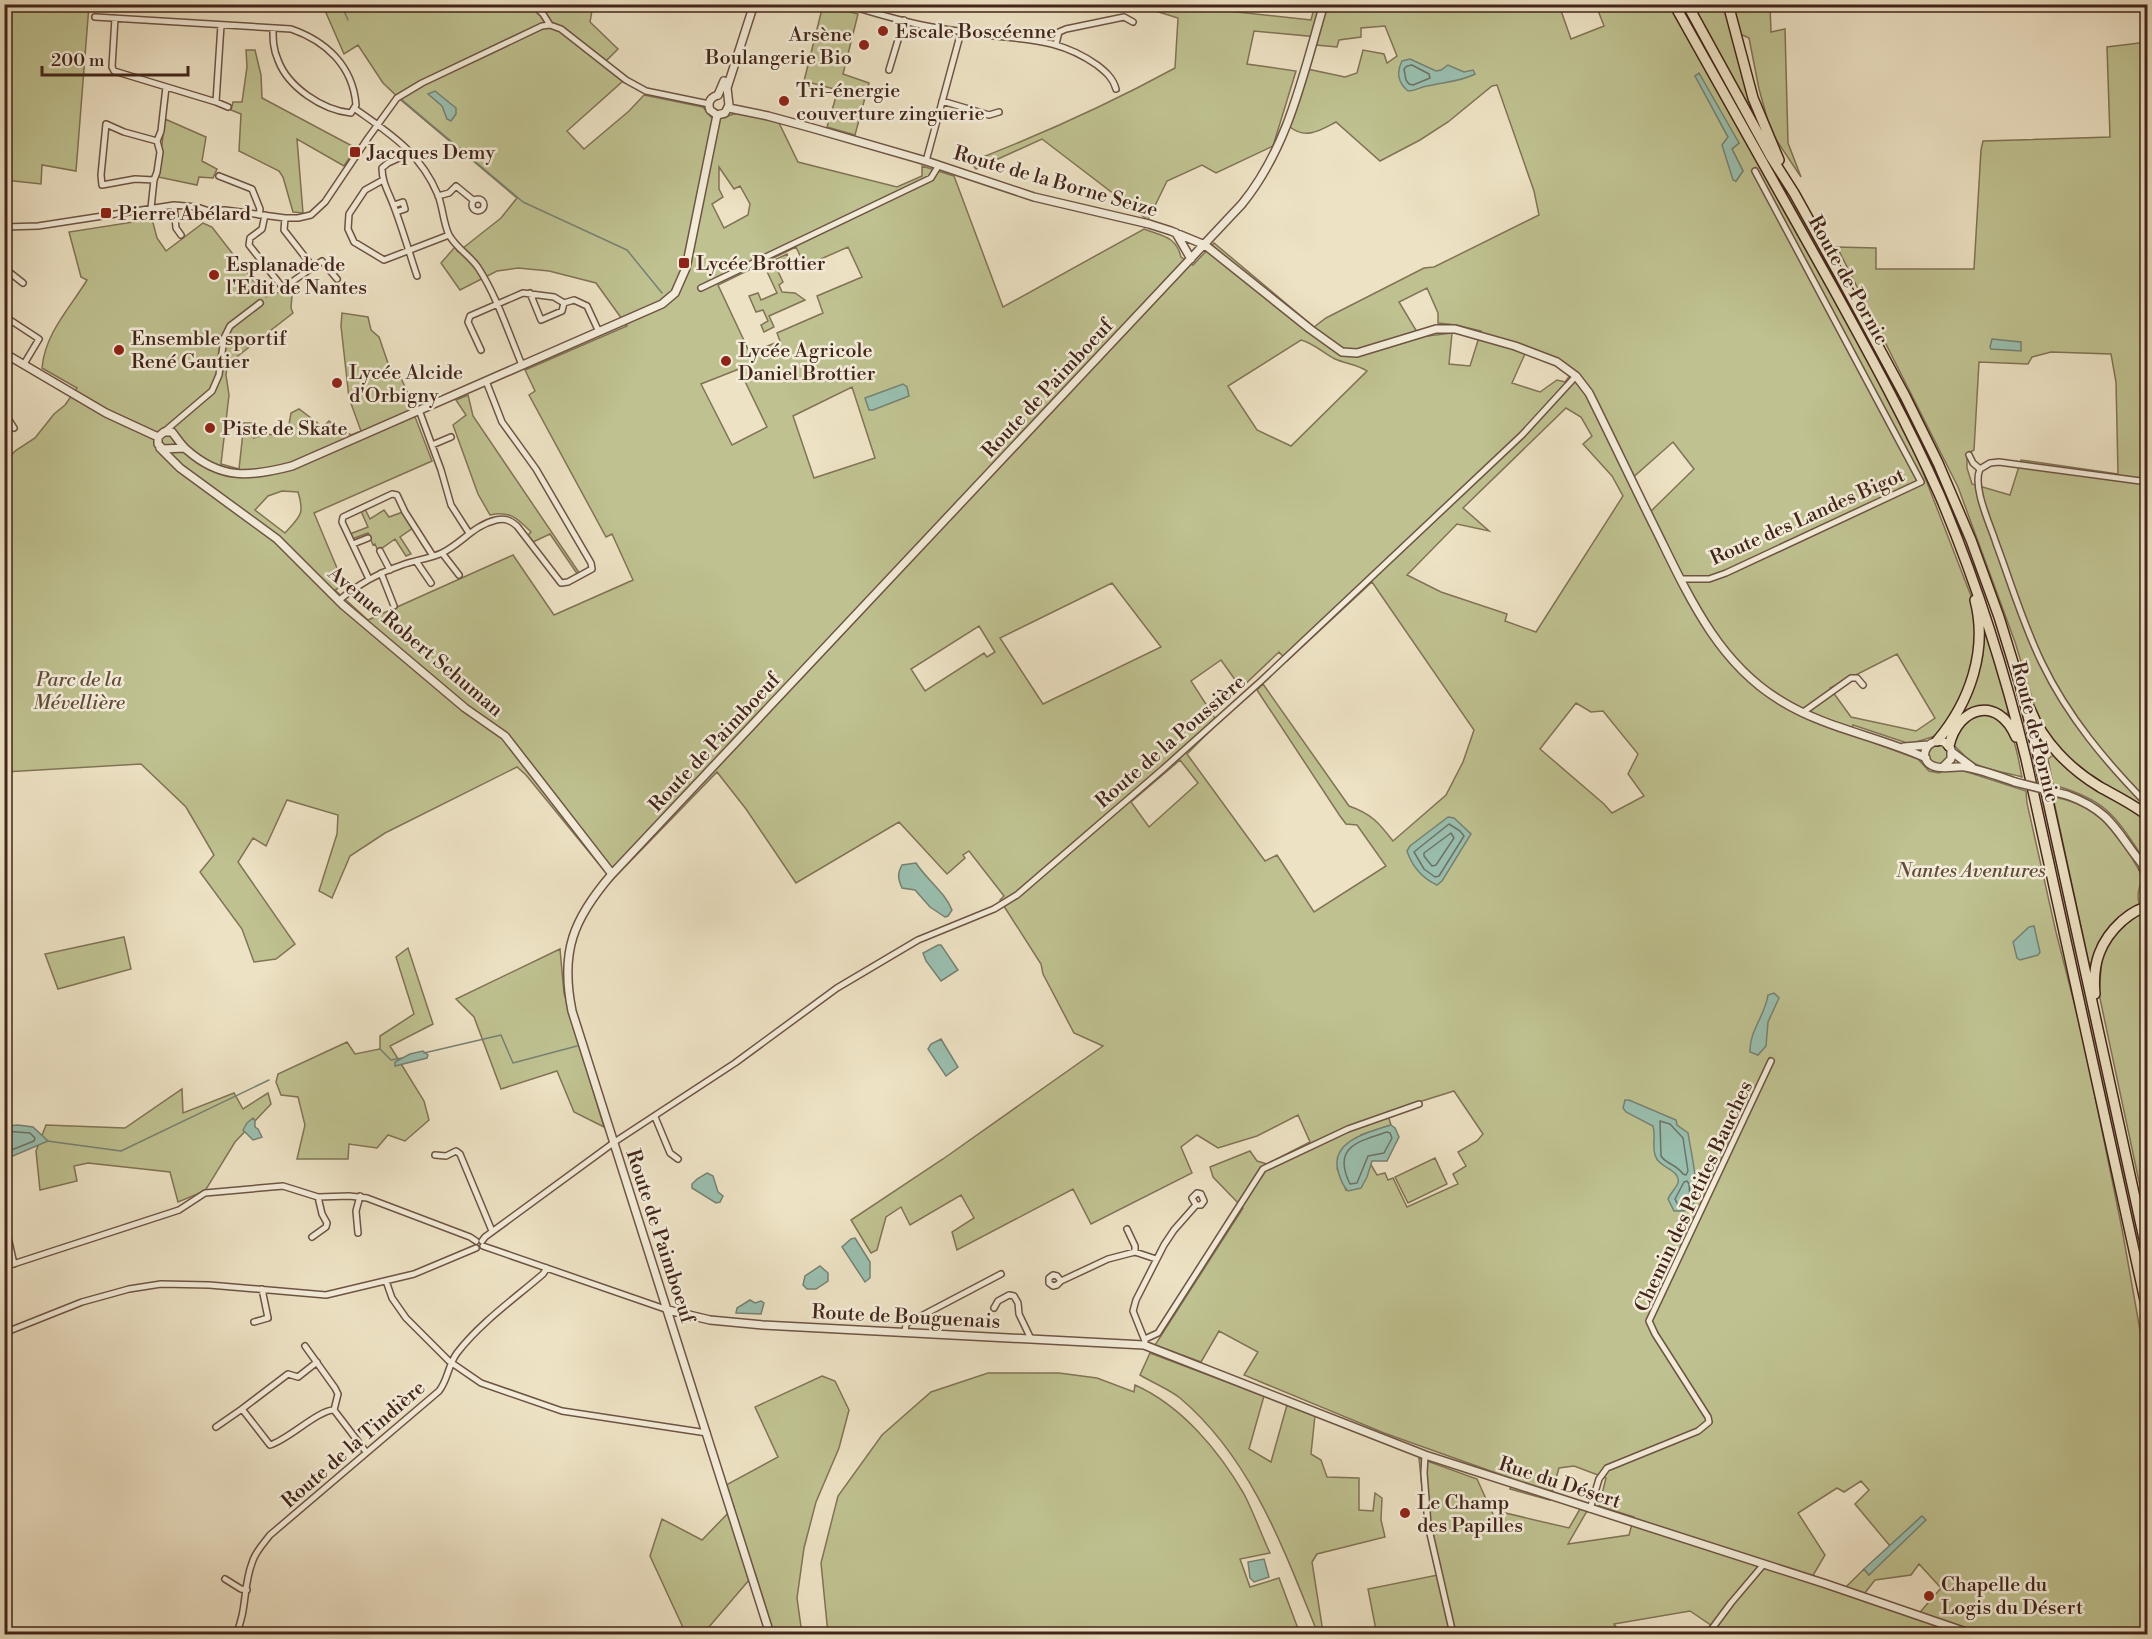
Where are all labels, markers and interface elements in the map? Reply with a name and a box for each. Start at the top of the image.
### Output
place label: Escale Boscéenne [895,20,1056,45]
place label: Arsène Boulangerie Bio [704,23,852,71]
marker: Escale Boscéenne [876,24,890,38]
marker: Arsène Boulangerie Bio [857,38,871,52]
scale bar [42,39,188,77]
text: 200 m [51,49,105,72]
place label: Tri-énergie couverture zinguerie [796,79,985,127]
marker: Tri-énergie couverture zinguerie [777,94,791,108]
place label: Jacques Demy [366,141,495,166]
street label: Route de la Borne Seize [951,141,1161,224]
marker: Jacques Demy [348,145,362,159]
place label: Pierre Abélard [118,202,251,227]
marker: Pierre Abélard [99,206,113,220]
street label: Route de Pornic [1802,212,1894,350]
place label: Lycée Brottier [696,252,826,277]
place label: Esplanade de l'Edit de Nantes [226,253,367,301]
marker: Lycée Brottier [677,256,691,270]
marker: Esplanade de l'Edit de Nantes [207,268,221,282]
street label: Route de Paimboeuf [977,314,1120,464]
place label: Ensemble sportif René Gautier [131,327,287,375]
place label: Lycée Agricole Daniel Brottier [738,339,876,387]
marker: Ensemble sportif René Gautier [112,343,126,357]
marker: Lycée Agricole Daniel Brottier [719,354,733,368]
place label: Lycée Alcide d'Orbigny [349,361,463,409]
marker: Lycée Alcide d'Orbigny [330,376,344,390]
place label: Piste de Skate [222,417,348,442]
marker: Piste de Skate [203,421,217,435]
street label: Route des Landes Bigot [1706,463,1909,572]
street label: Avenue Robert Schuman [322,561,508,723]
street label: Route de Pornic [2005,659,2064,805]
park label: Parc de la Mévellière [33,668,126,716]
street label: Route de Paimboeuf [644,668,787,818]
street label: Route de la Poussière [1091,670,1251,814]
park label: Nantes Aventures [1895,859,2046,884]
street label: Chemin des Petites Bauches [1630,1077,1759,1316]
street label: Route de Paimboeuf [620,1146,700,1327]
street label: Route de Bouguenais [811,1300,1001,1335]
street label: Route de la Tindière [277,1376,431,1514]
street label: Rue du Désert [1495,1452,1624,1515]
place label: Le Champ des Papilles [1417,1491,1523,1539]
marker: Le Champ des Papilles [1398,1506,1412,1520]
place label: Chapelle du Logis du Désert [1941,1573,2083,1621]
marker: Chapelle du Logis du Désert [1922,1589,1936,1603]

